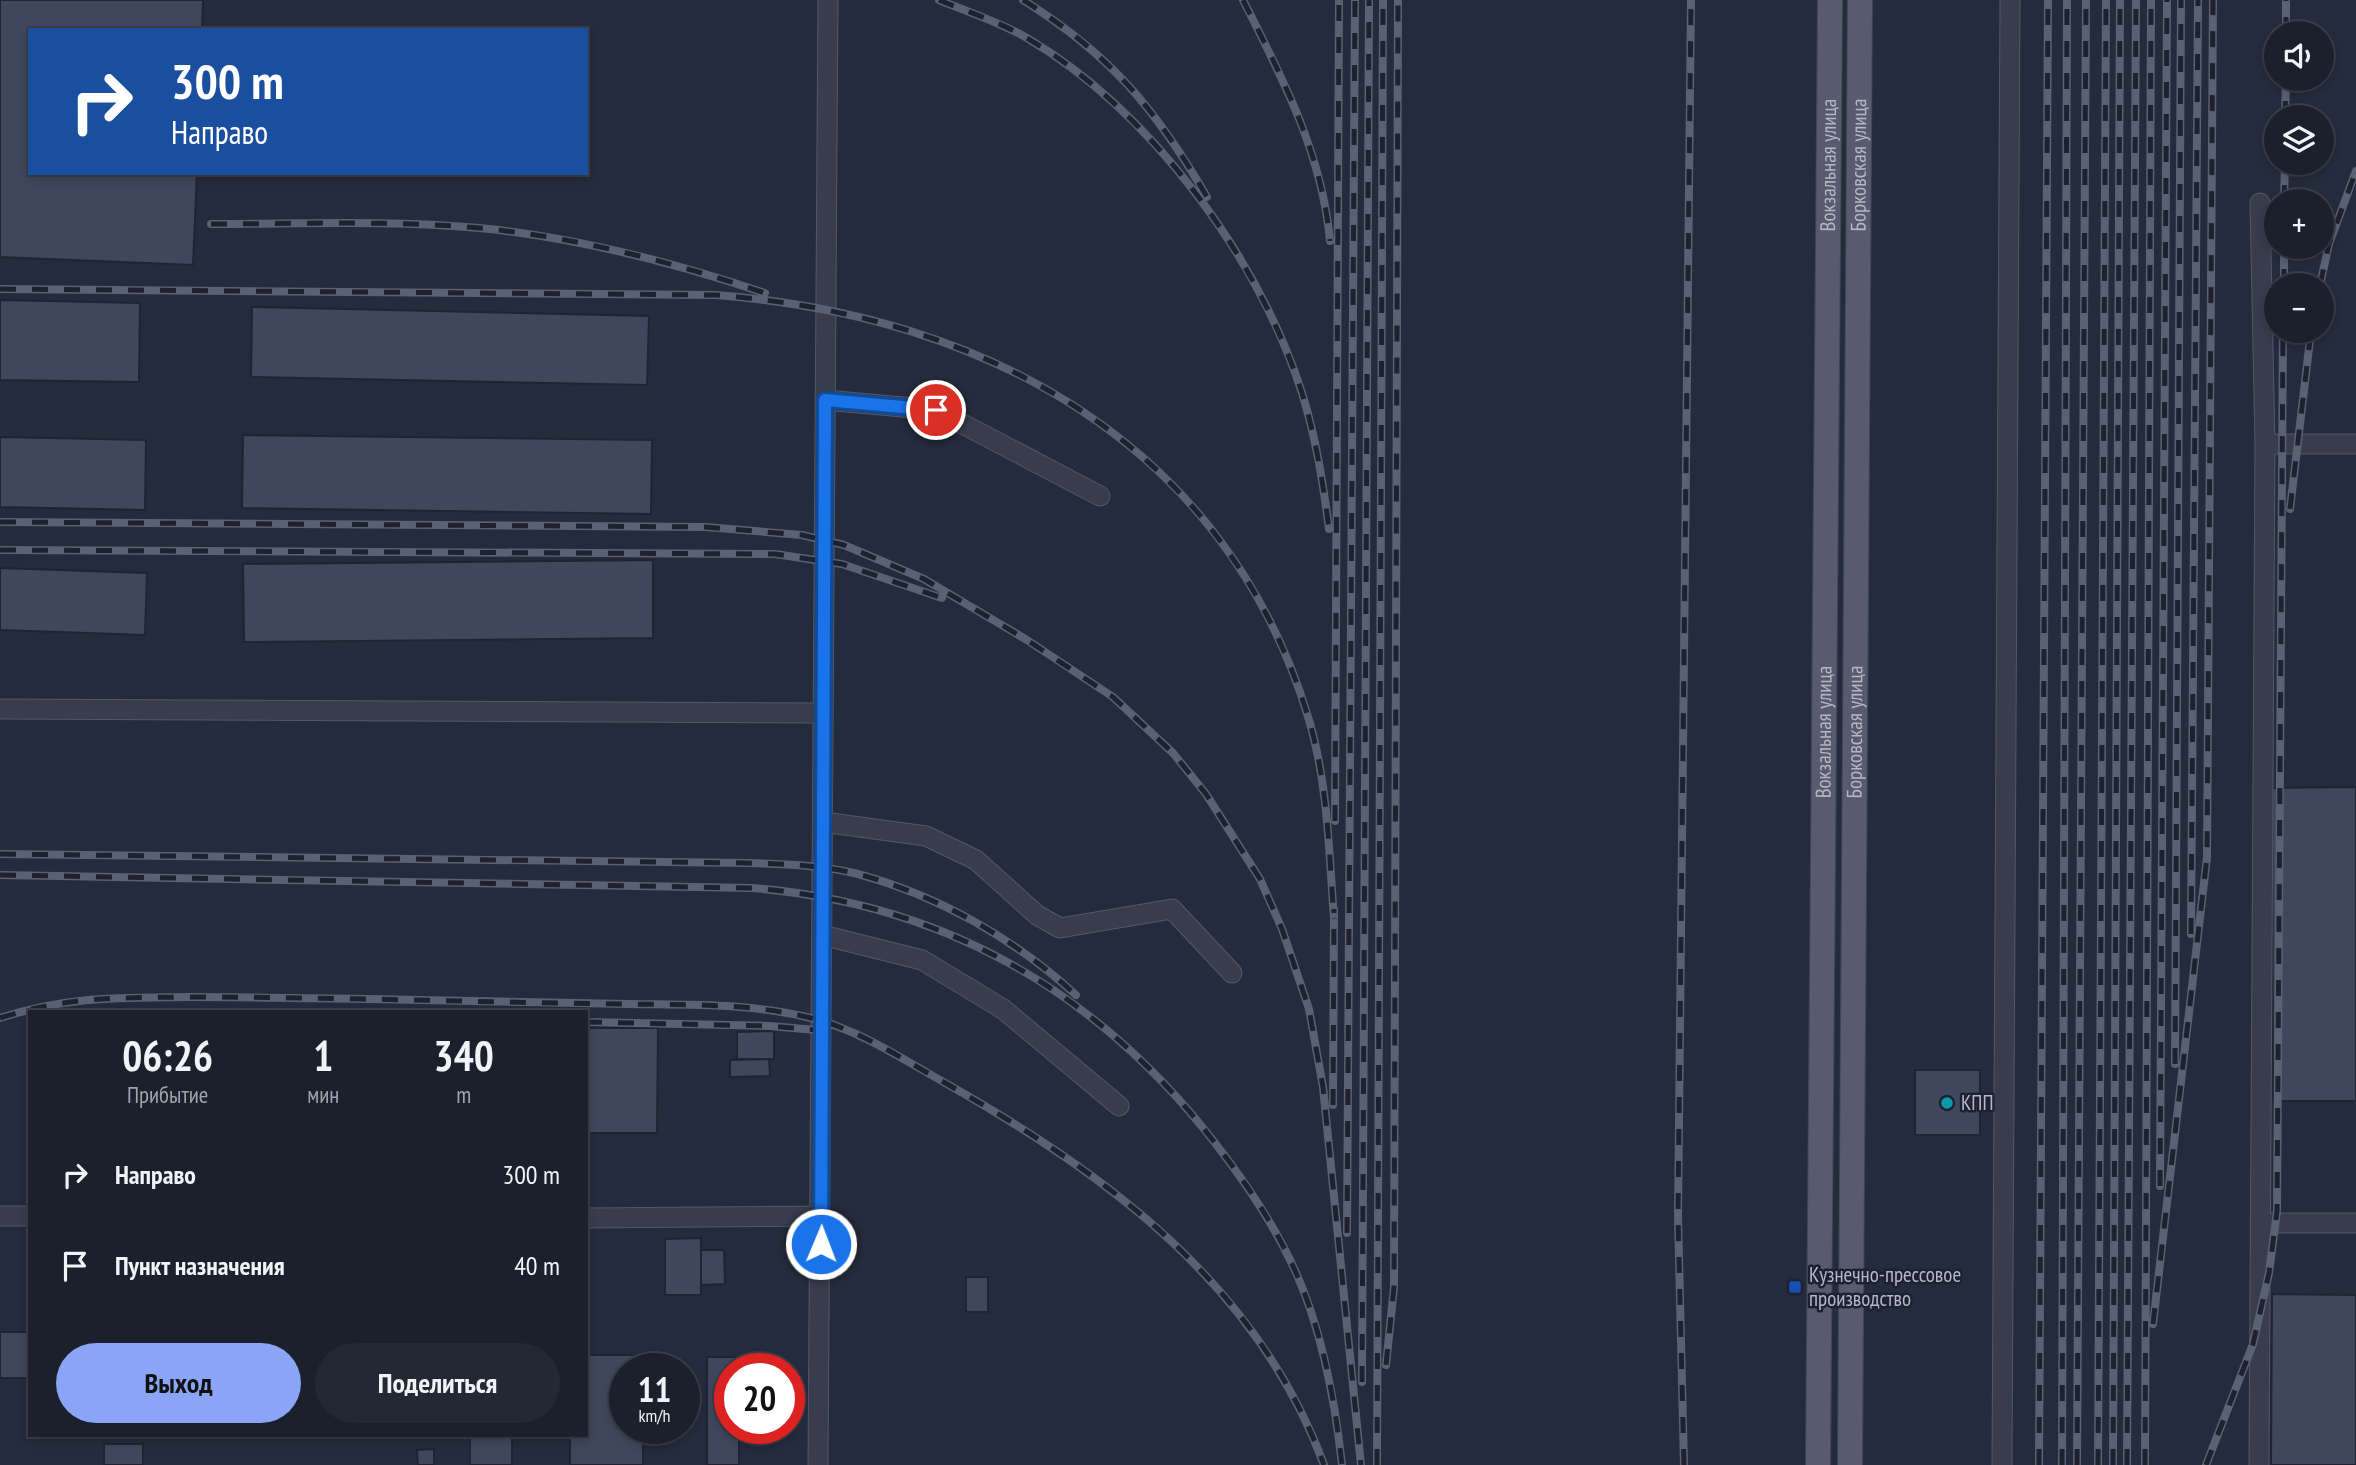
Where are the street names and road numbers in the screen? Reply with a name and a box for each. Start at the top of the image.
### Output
street label: Вокзальная улица [1814,99,1842,231]
street label: Борковская улица [1844,99,1872,231]
street label: Вокзальная улица [1809,666,1838,798]
street label: Борковская улица [1841,666,1868,798]

